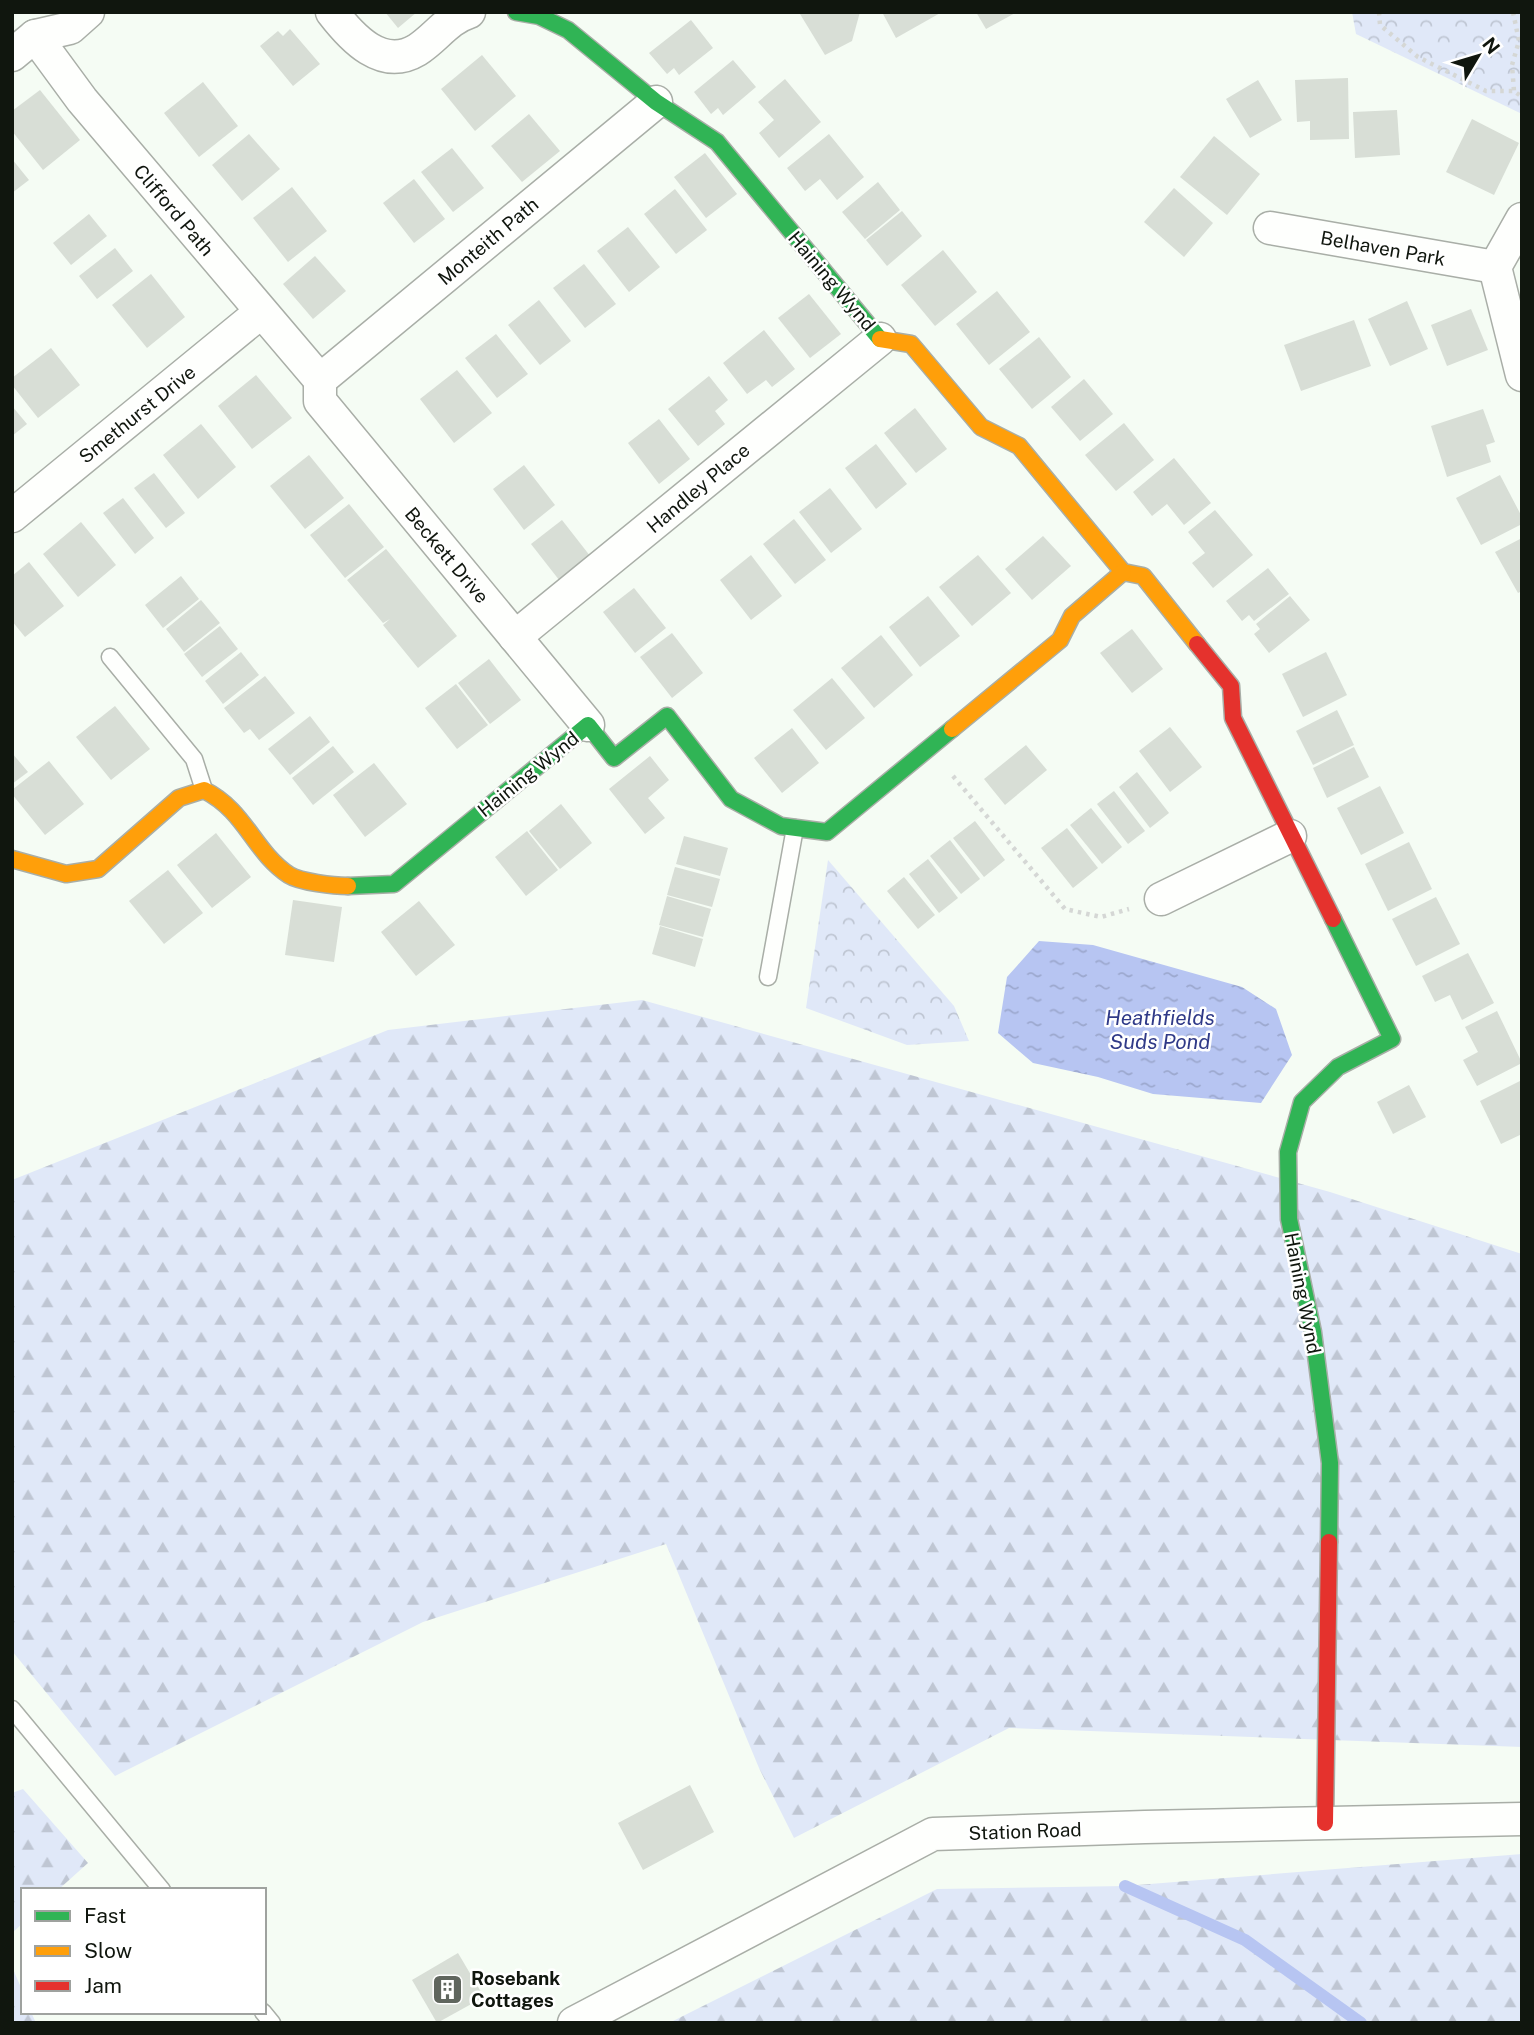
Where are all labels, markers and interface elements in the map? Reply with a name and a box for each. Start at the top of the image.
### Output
north arrow [1443,21,1513,91]
text: N [1478,33,1505,58]
street label: Clifford Path [130,160,218,260]
street label: Monteith Path [433,193,543,289]
street label: Belhaven Park [1319,226,1448,270]
street label: Haining Wynd [784,227,880,335]
street label: Smethurst Drive [74,360,200,468]
street label: Handley Place [642,439,754,537]
street label: Beckett Drive [401,503,493,607]
street label: Haining Wynd [473,727,583,821]
water label: Heathfields Suds Pond [1105,1005,1215,1054]
street label: Haining Wynd [1280,1230,1326,1356]
street label: Station Road [968,1818,1082,1844]
legend [21,1888,266,2014]
text: Fast [84,1903,126,1928]
text: Slow [84,1938,132,1963]
place label: Rosebank Cottages [471,1967,560,2011]
building icon: Rosebank Cottages [431,1972,465,2006]
text: Jam [84,1973,122,1998]

